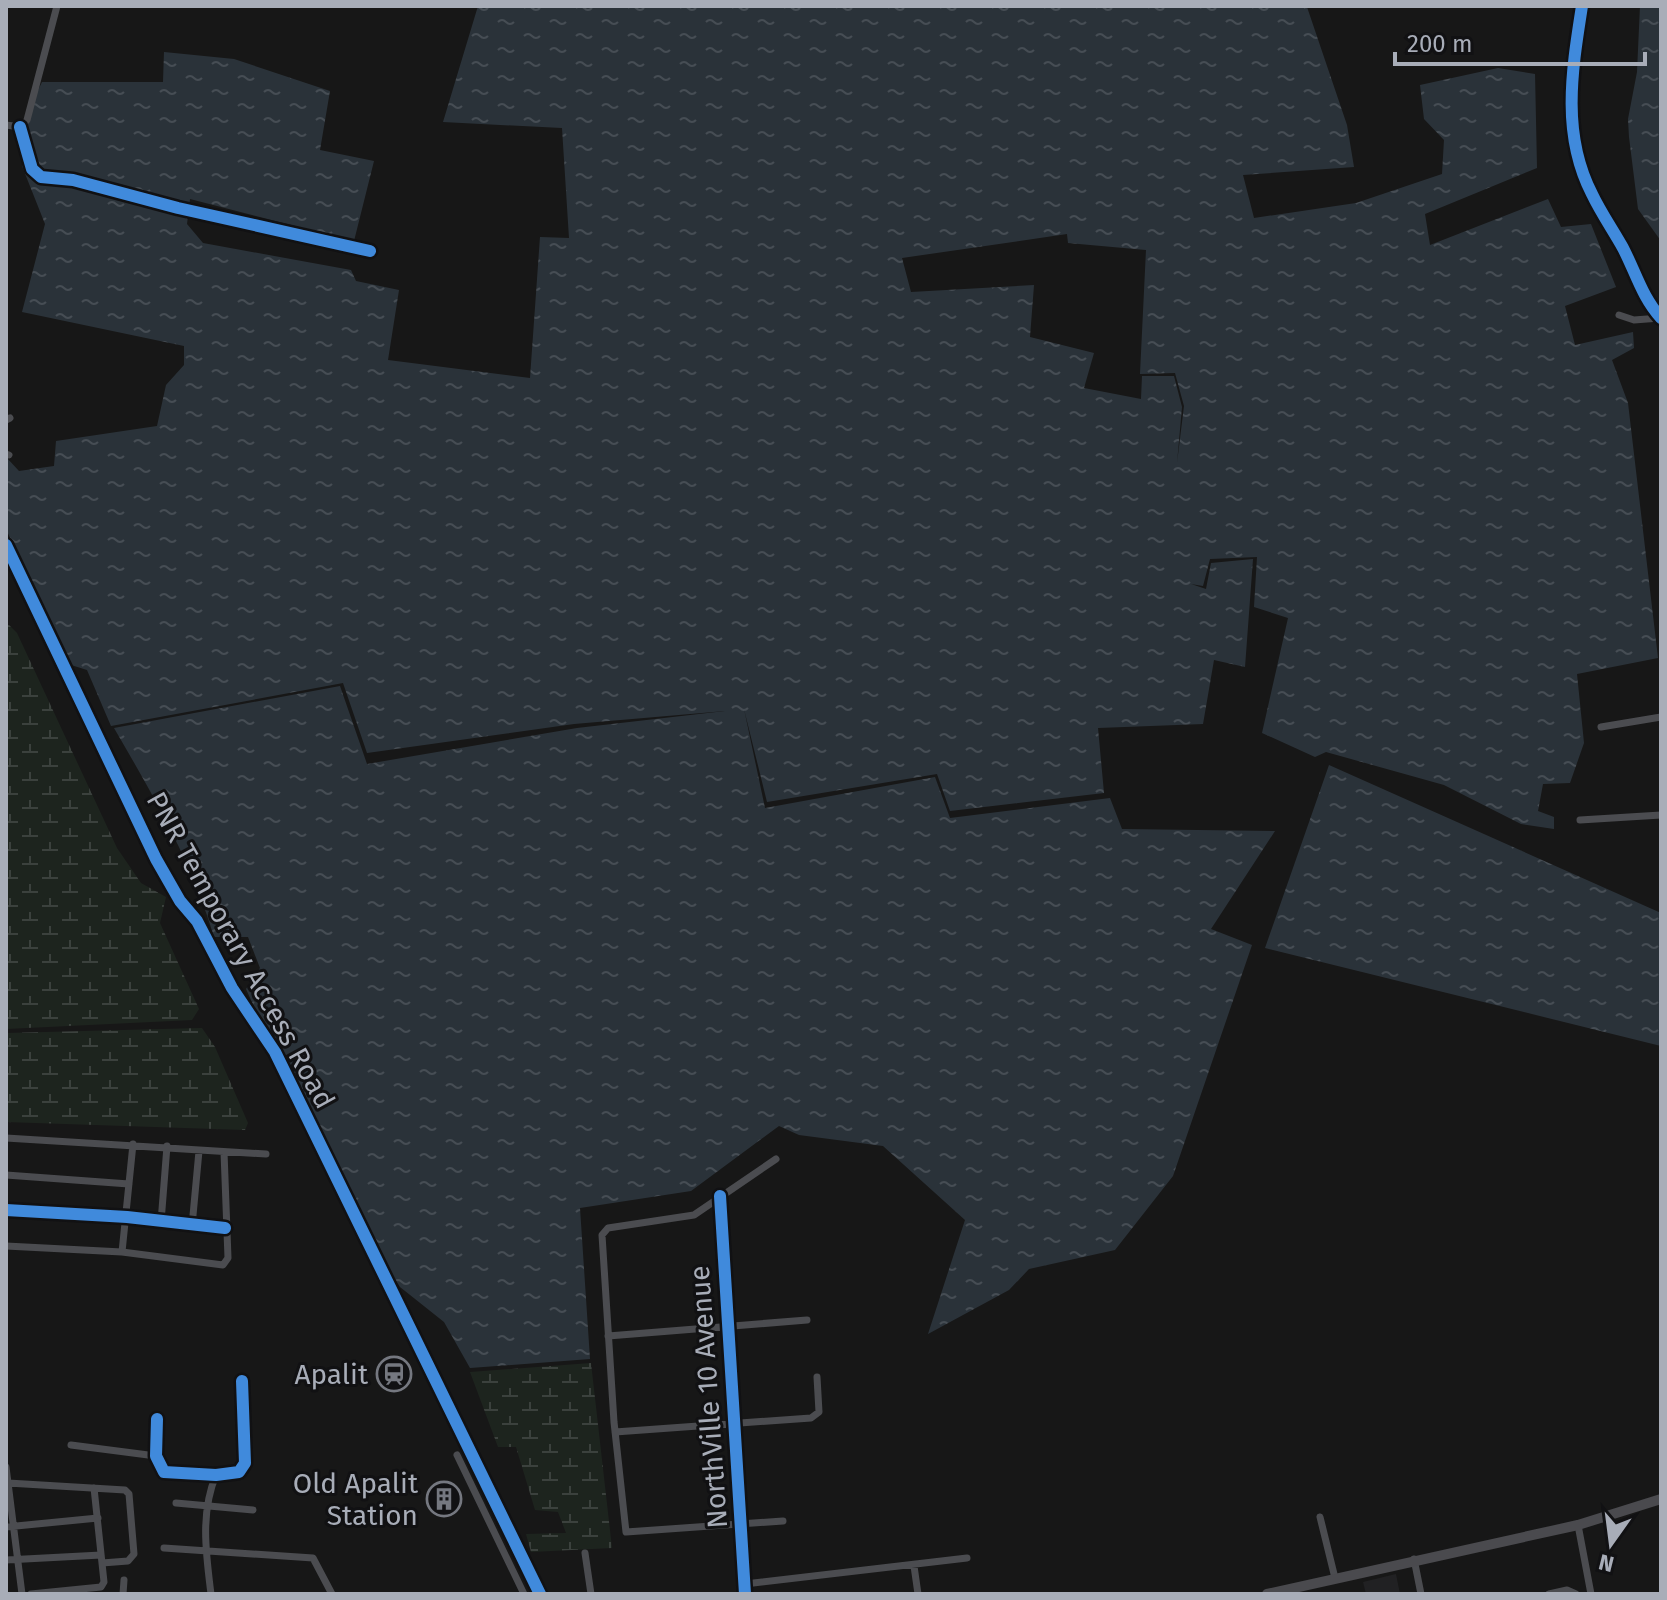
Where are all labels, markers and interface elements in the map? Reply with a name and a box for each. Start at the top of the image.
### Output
scale bar [1395,16,1645,66]
text: 200 m [1407,30,1473,58]
street label: PNR Temporary Access Road [140,786,341,1114]
street label: NorthVille 10 Avenue [683,1264,734,1529]
station icon: Apalit [375,1355,413,1393]
place label: Apalit [294,1358,369,1391]
place label: Old Apalit Station [293,1467,419,1532]
building icon: Old Apalit Station [425,1480,463,1518]
north arrow [1571,1504,1651,1584]
text: N [1596,1548,1617,1578]

